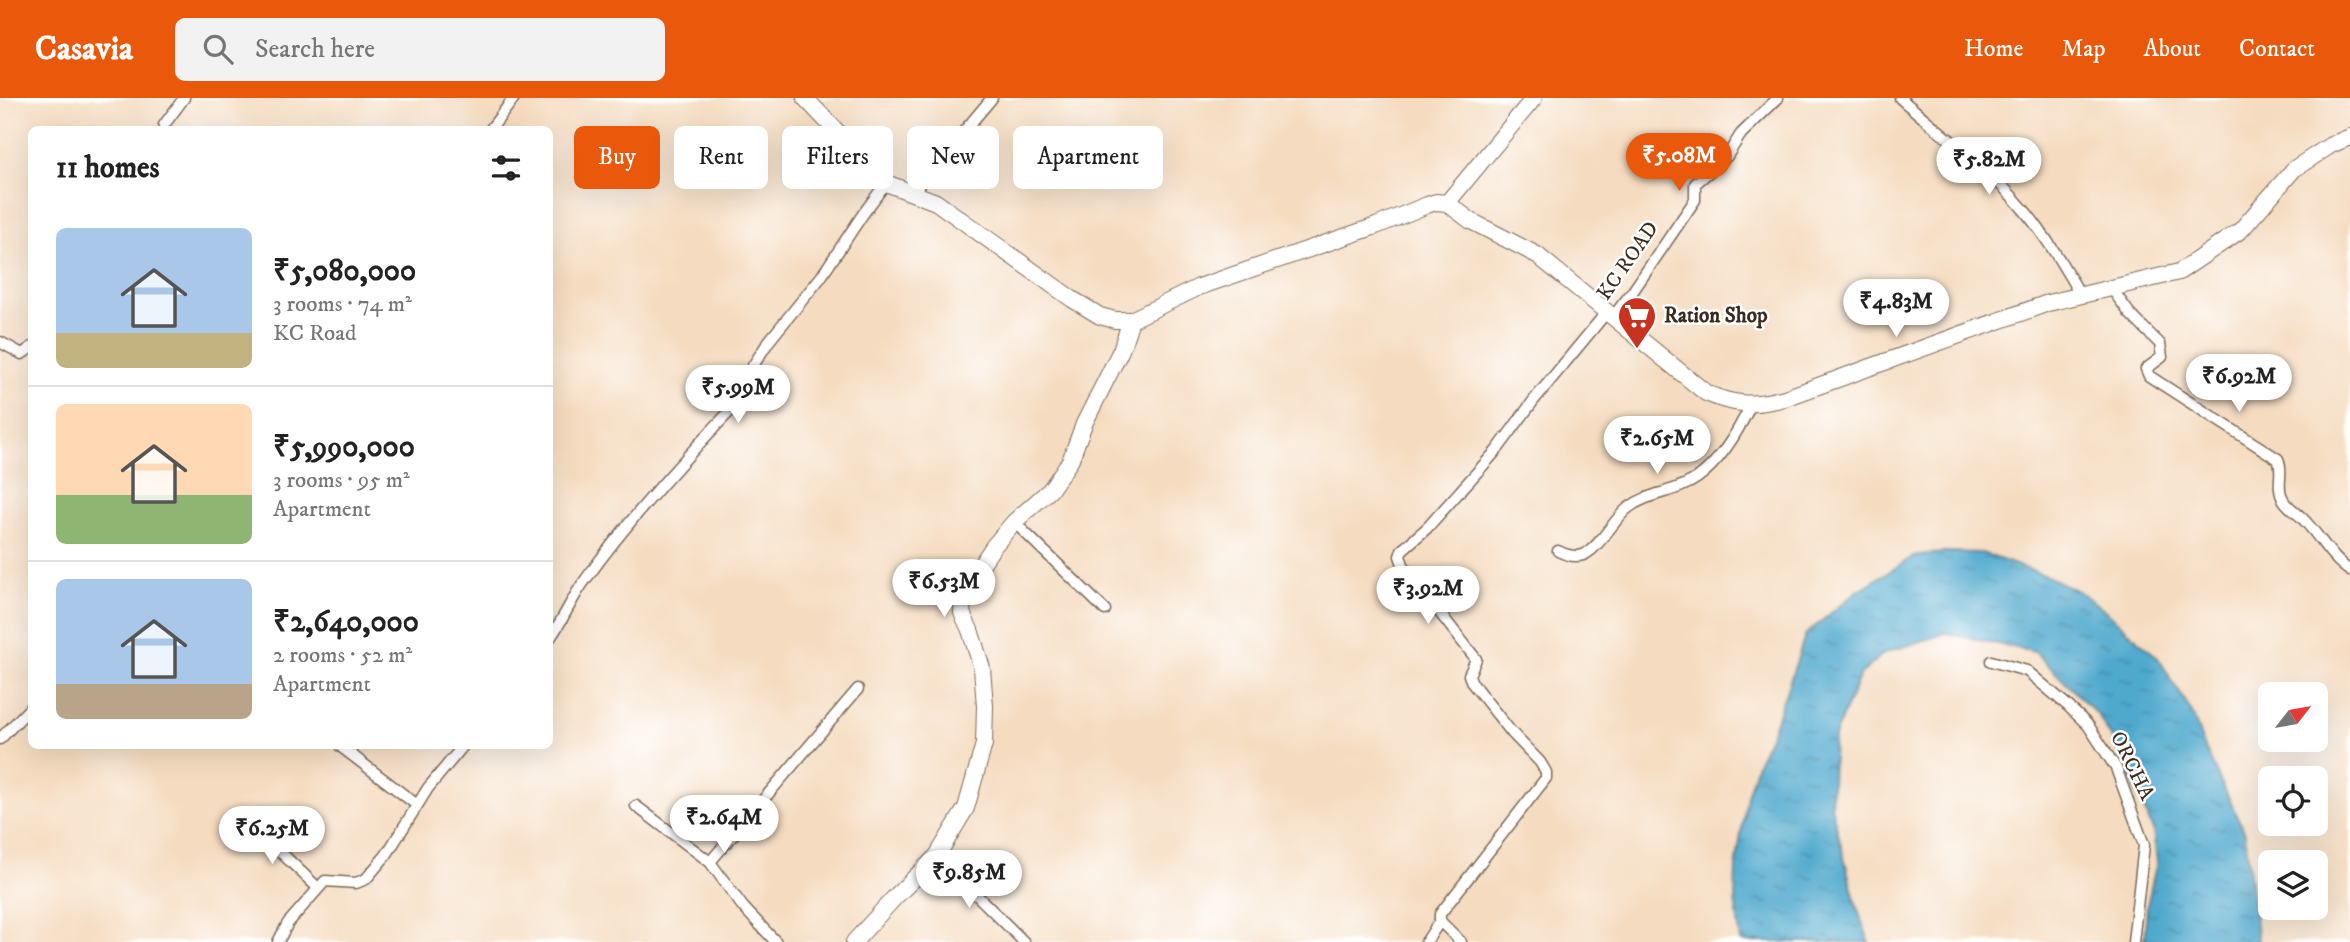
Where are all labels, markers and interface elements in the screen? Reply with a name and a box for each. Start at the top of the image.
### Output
search box [175,18,665,81]
text: Casavia [35,29,133,70]
icon: search [199,30,237,68]
text: Search here [255,33,375,66]
text: Home [1964,34,2023,64]
text: Map [2061,34,2106,64]
text: About [2144,34,2201,64]
text: Contact [2239,34,2315,64]
chip: Buy [574,126,660,189]
chip: Rent [674,126,768,189]
chip: Filters [782,126,893,189]
chip: New [907,126,999,189]
chip: Apartment [1013,126,1163,189]
pin: ₹5.08M [1622,134,1736,193]
pin: ₹5.82M [1932,138,2046,197]
text: ₹5.08M [1642,141,1716,170]
text: ₹5.82M [1952,145,2026,174]
icon: filters [487,149,525,187]
text: 11 homes [56,150,160,187]
street label: KC ROAD [1591,217,1665,305]
text: ₹5,080,000 [273,253,416,290]
icon: home [112,256,196,340]
pin: ₹4.83M [1839,280,1953,339]
text: ₹4.83M [1859,287,1933,316]
text: 3 rooms · 74 m² [273,290,412,319]
supermarket icon: Ration Shop [1616,295,1658,350]
place label: Ration Shop [1664,303,1768,329]
text: KC Road [273,319,357,348]
pin: ₹6.92M [2182,354,2296,414]
text: ₹6.92M [2202,362,2276,391]
pin: ₹5.99M [681,366,795,425]
text: ₹5.99M [701,373,775,402]
pin: ₹2.65M [1600,416,1714,476]
text: ₹2.65M [1620,424,1694,453]
text: ₹5,990,000 [273,429,415,466]
icon: home [112,432,196,516]
text: 3 rooms · 95 m² [273,466,410,495]
text: Apartment [273,495,371,524]
pin: ₹6.53M [887,560,1001,619]
pin: ₹3.92M [1371,566,1485,626]
text: ₹6.53M [908,567,980,596]
text: ₹3.92M [1393,574,1463,603]
text: ₹2,640,000 [273,604,419,641]
icon: home [112,607,196,691]
text: 2 rooms · 52 m² [273,641,412,670]
text: Apartment [273,670,371,699]
north arrow [2258,682,2328,752]
map controls [2258,682,2328,920]
street label: ORCHA [2104,727,2160,805]
button: locate [2258,766,2328,836]
pin: ₹2.64M [667,796,781,855]
text: ₹2.64M [686,803,762,832]
pin: ₹6.25M [215,806,329,866]
text: ₹6.25M [235,814,309,843]
pin: ₹9.85M [912,850,1026,910]
button: layers [2258,850,2328,920]
text: ₹9.85M [932,858,1006,887]

